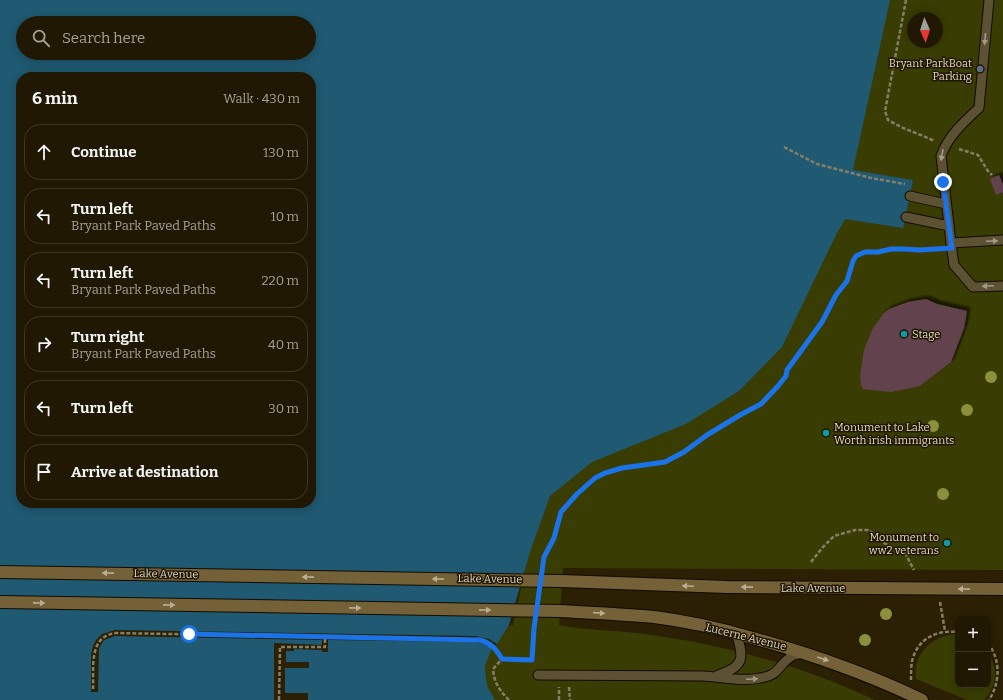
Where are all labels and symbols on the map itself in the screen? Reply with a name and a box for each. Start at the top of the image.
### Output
north arrow [907,12,943,48]
one-way arrow [982,33,989,45]
place label: Bryant ParkBoat Parking [889,57,972,83]
marker: Bryant ParkBoat Parking [975,64,985,74]
one-way arrow [939,148,945,161]
route end [934,173,952,191]
one-way arrow [986,238,999,244]
one-way arrow [981,283,994,289]
place label: Stage [912,328,940,341]
marker: Stage [899,329,909,339]
place label: Monument to Lake Worth irish immigrants [834,421,954,447]
marker: Monument to Lake Worth irish immigrants [821,428,831,438]
place label: Monument to ww2 veterans [868,531,939,557]
marker: Monument to ww2 veterans [942,538,952,548]
street label: Lake Avenue [134,567,198,581]
one-way arrow [101,570,114,576]
street label: Lake Avenue [458,572,522,586]
one-way arrow [302,573,314,580]
one-way arrow [431,576,444,582]
one-way arrow [682,582,694,589]
street label: Lake Avenue [781,582,845,595]
one-way arrow [740,584,753,590]
one-way arrow [957,586,970,592]
one-way arrow [33,600,46,606]
one-way arrow [163,602,176,608]
one-way arrow [349,604,361,611]
one-way arrow [479,606,491,613]
one-way arrow [593,610,605,617]
street label: Lucerne Avenue [704,621,788,653]
route start [180,625,198,643]
one-way arrow [817,656,829,662]
one-way arrow [746,676,759,682]

